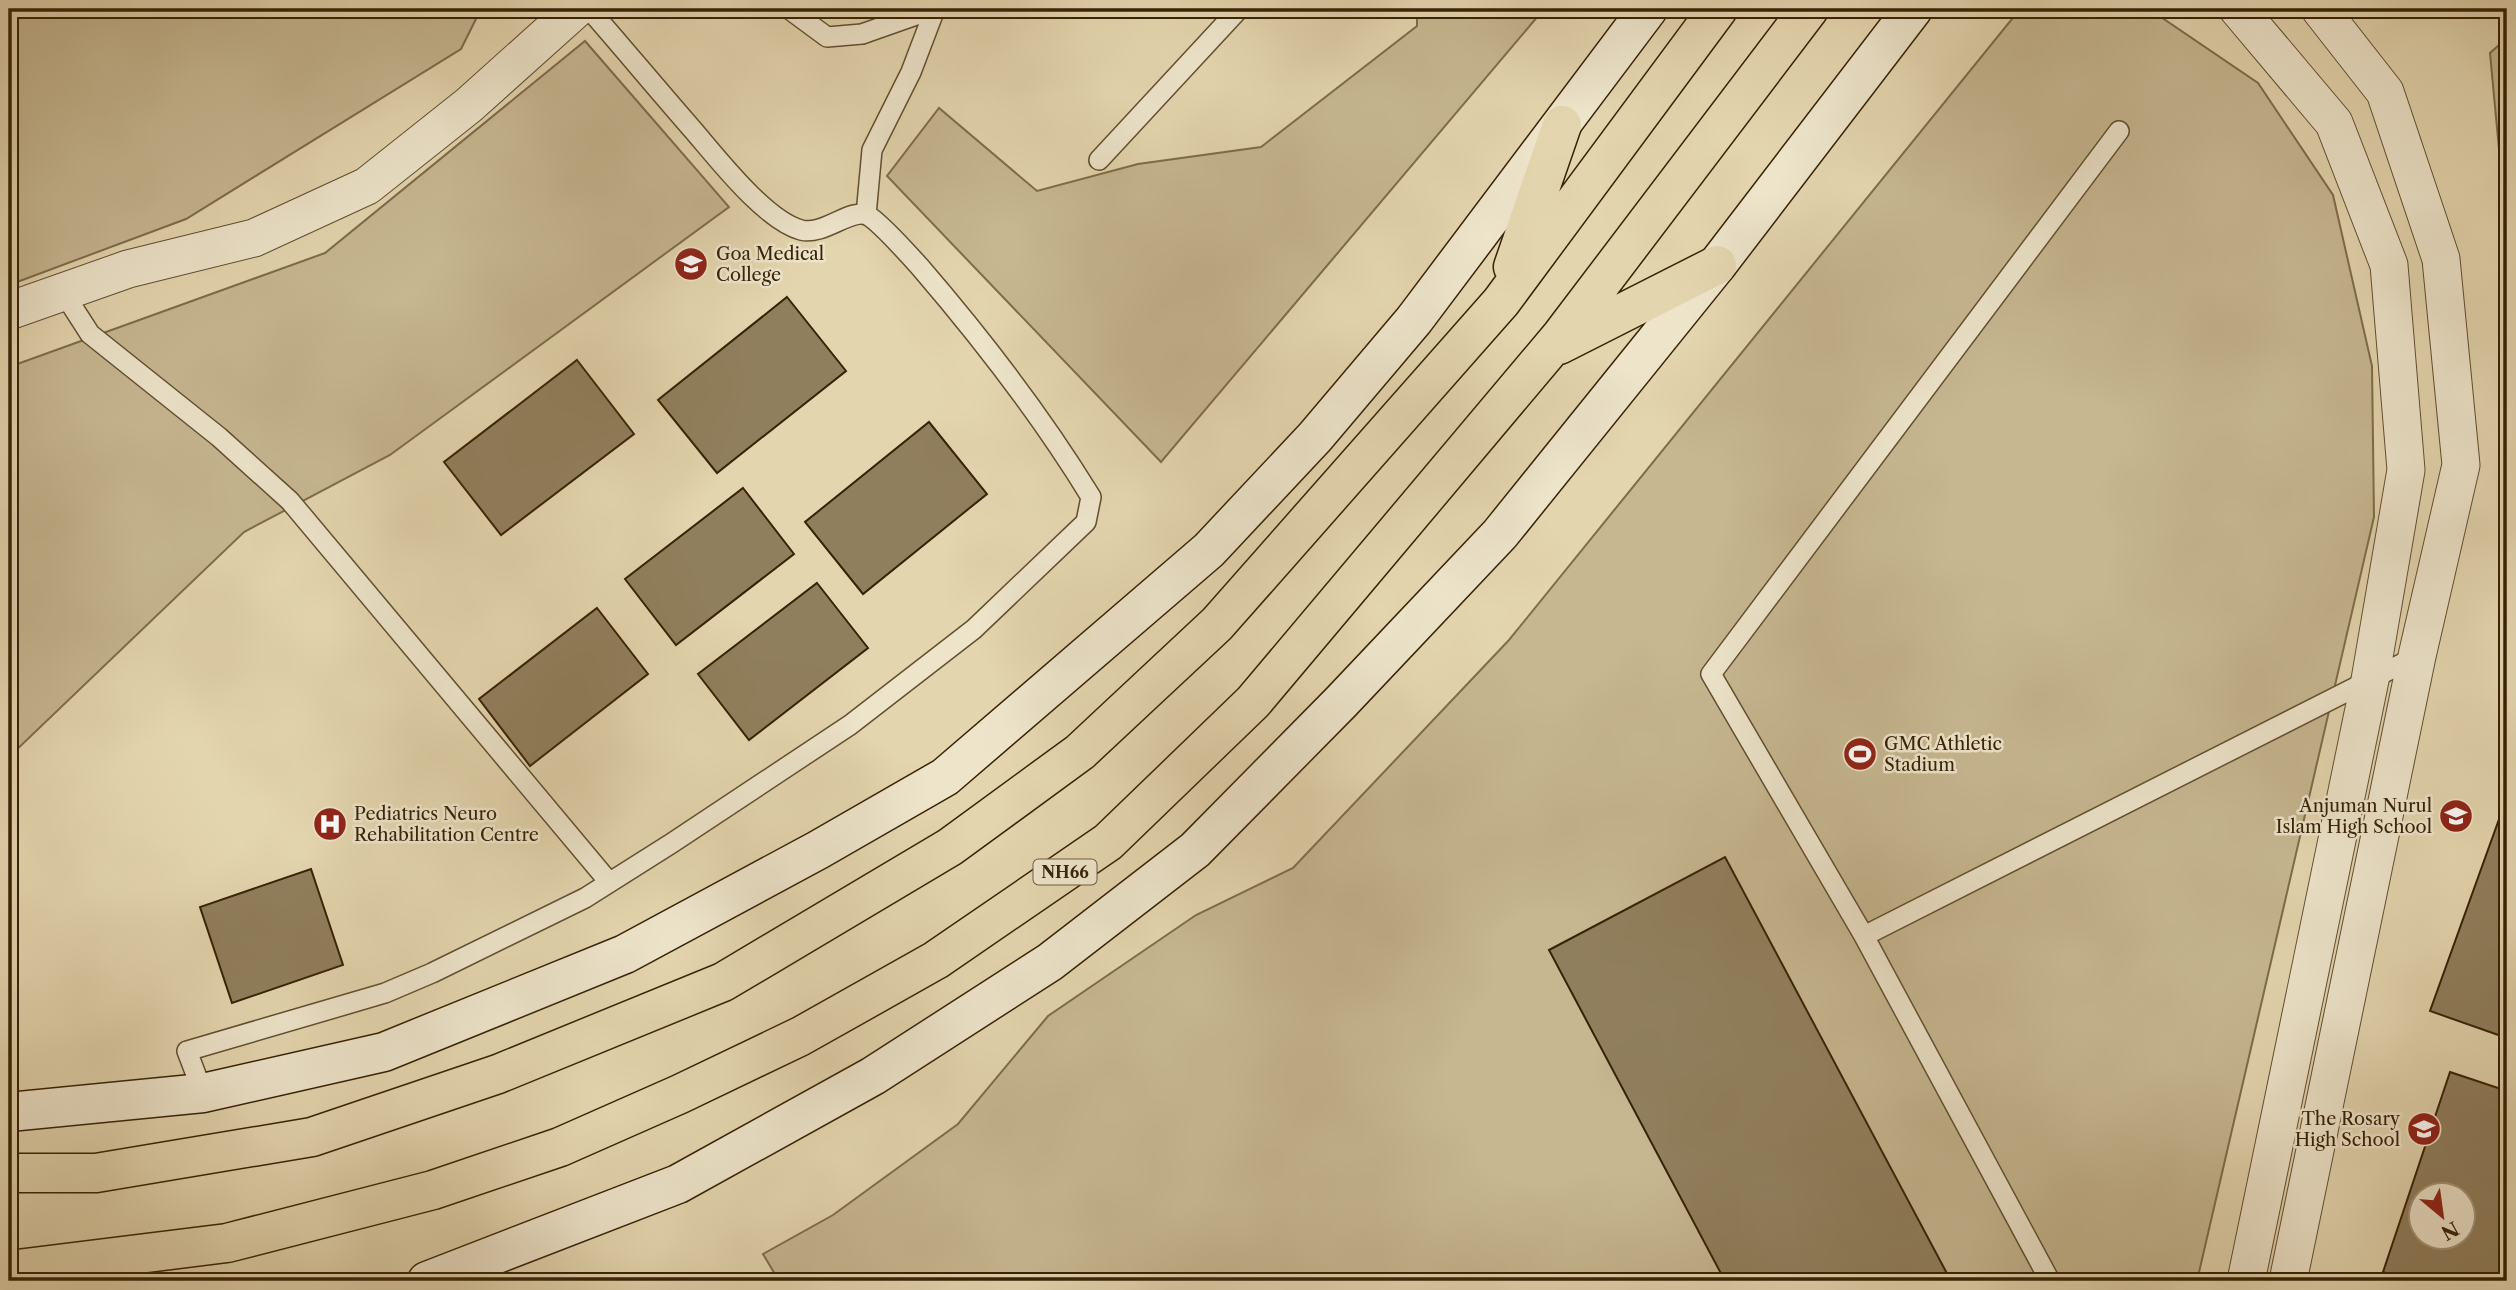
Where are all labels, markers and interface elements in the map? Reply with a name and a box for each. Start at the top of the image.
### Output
place label: Goa Medical College [716,243,824,286]
school or university icon: Goa Medical College [672,245,710,283]
place label: GMC Athletic Stadium [1884,733,2002,776]
sports icon: GMC Athletic Stadium [1841,735,1879,773]
place label: Anjuman Nurul Islam High School [2276,795,2432,838]
school or university icon: Anjuman Nurul Islam High School [2437,797,2475,835]
place label: Pediatrics Neuro Rehabilitation Centre [354,803,539,846]
hospital icon: Pediatrics Neuro Rehabilitation Centre [311,805,349,843]
road number: NH66 [1034,860,1096,884]
place label: The Rosary High School [2295,1108,2401,1151]
school or university icon: The Rosary High School [2405,1110,2443,1148]
north arrow [2408,1182,2478,1252]
text: N [2437,1216,2463,1244]

